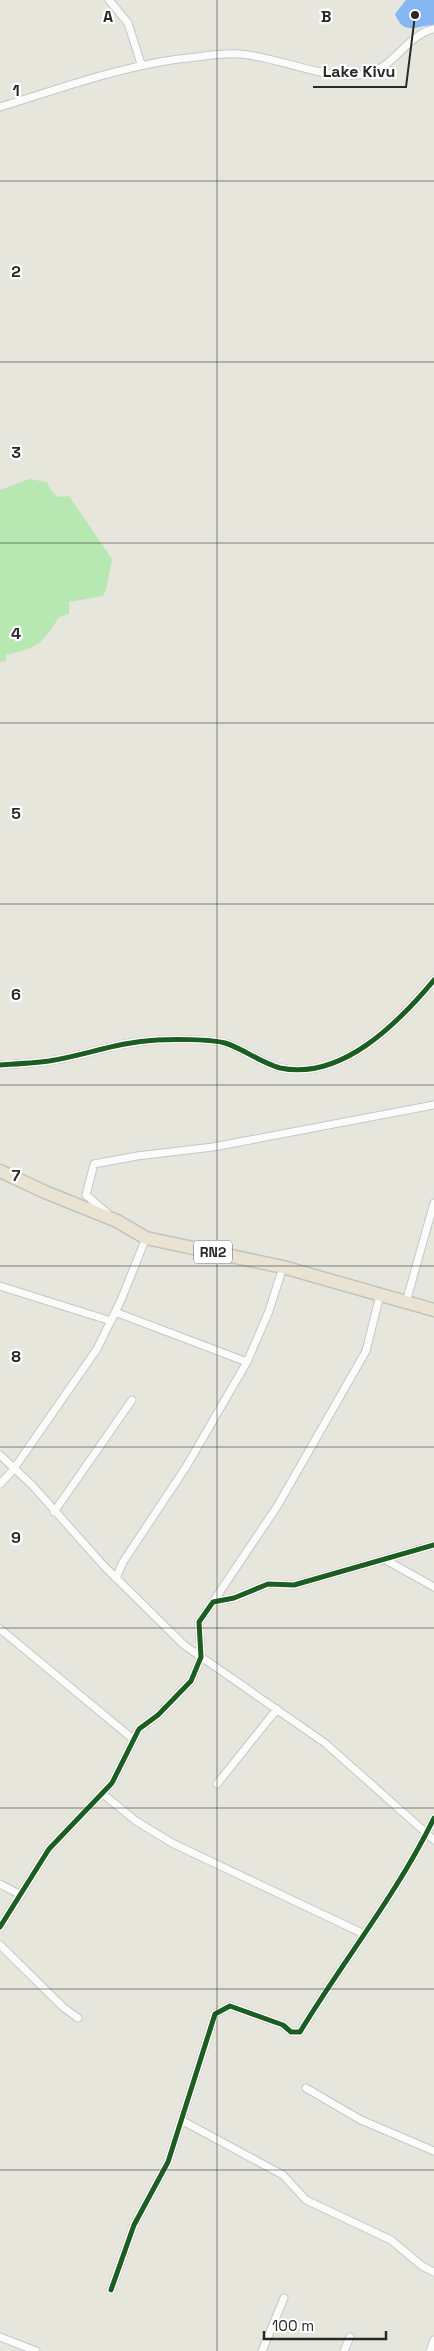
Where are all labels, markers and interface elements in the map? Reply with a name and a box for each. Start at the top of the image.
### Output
text: A [103,6,113,27]
text: B [321,6,331,27]
callout: Lake Kivu [313,56,406,87]
text: Lake Kivu [323,61,395,82]
text: 1 [12,80,20,101]
text: 2 [11,261,21,282]
text: 3 [11,442,21,463]
text: 4 [11,623,21,644]
text: 5 [11,803,21,824]
text: 6 [11,984,21,1005]
text: 7 [12,1165,21,1186]
road number: RN2 [194,1240,232,1264]
text: 8 [11,1346,21,1367]
text: 9 [11,1527,21,1548]
scale bar [264,2308,386,2340]
text: 100 m [272,2316,314,2335]

